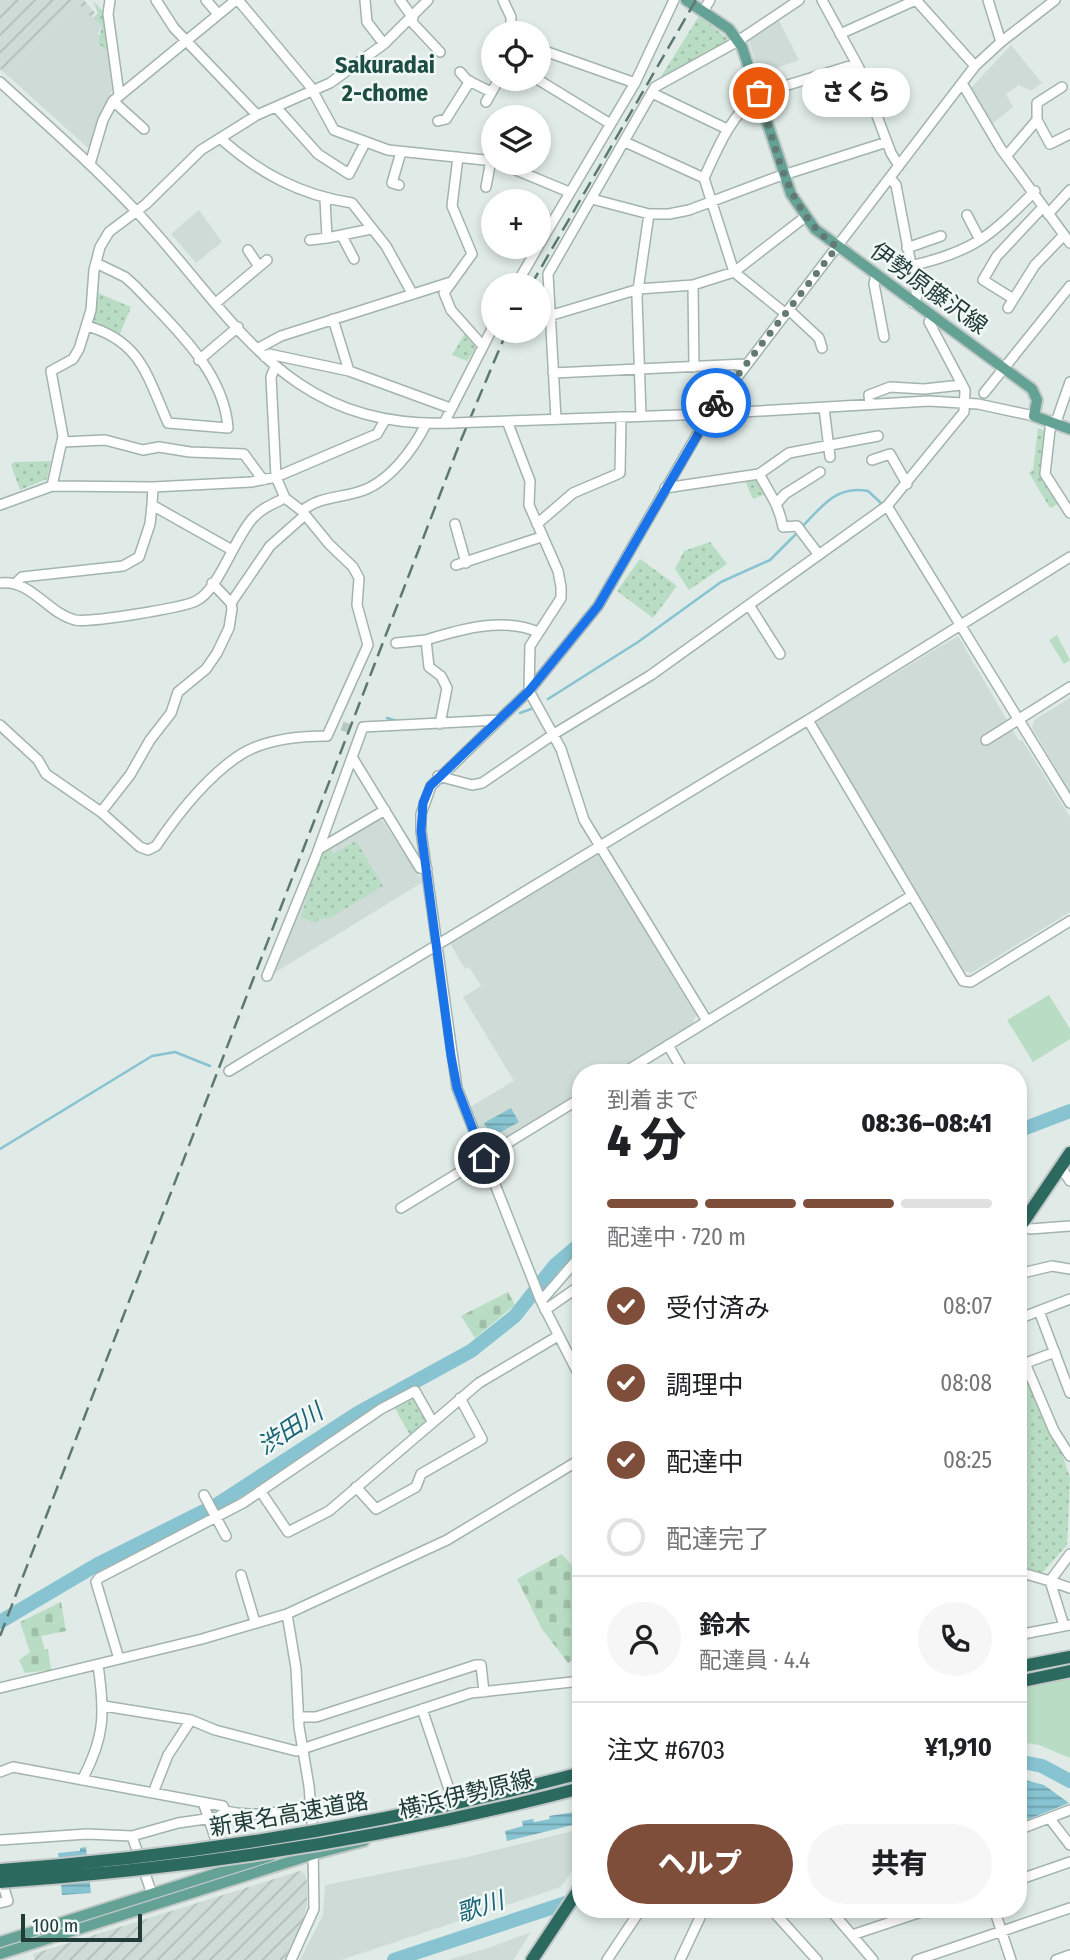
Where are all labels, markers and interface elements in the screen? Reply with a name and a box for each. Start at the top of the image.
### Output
map controls [481,21,551,343]
button: locate [481,21,551,91]
district label: Sakuradai 2-chome [335,51,435,107]
pin [729,63,789,123]
callout: さくら [801,68,910,118]
icon: bag [740,74,778,112]
text: さくら [822,78,891,106]
button: layers [481,105,551,175]
button: + [481,189,551,259]
street label: 伊勢原藤沢線 [865,236,993,340]
button: − [481,273,551,343]
courier [681,368,751,438]
icon: bike [697,384,735,422]
text: 到着まで [607,1086,699,1114]
text: 08:36–08:41 [861,1108,992,1139]
text: 4 分 [607,1113,686,1168]
pin [454,1128,514,1188]
icon: home [465,1139,503,1177]
text: 配達中 · 720 m [607,1223,746,1251]
icon: check [607,1287,645,1325]
text: 08:07 [943,1292,992,1320]
text: 受付済み [666,1293,770,1324]
icon: check [607,1364,645,1402]
text: 08:08 [940,1369,992,1397]
text: 調理中 [666,1370,744,1401]
water label: 渋田川 [252,1396,330,1460]
icon: check [607,1441,645,1479]
text: 08:25 [943,1446,992,1474]
text: 配達中 [666,1447,744,1478]
text: 配達完了 [666,1524,770,1555]
button: person [607,1602,681,1676]
button: phone [918,1602,992,1676]
text: 鈴木 [699,1610,751,1641]
text: 配達員 · 4.4 [699,1646,810,1674]
text: ¥1,910 [925,1732,992,1763]
text: 注文 #6703 [607,1735,725,1766]
street label: 横浜伊勢原線 [396,1764,536,1824]
street label: 新東名高速道路 [207,1786,371,1842]
button: ヘルプ [607,1824,793,1904]
button: 共有 [807,1824,992,1904]
water label: 歌川 [453,1885,510,1928]
scale bar [21,1911,142,1943]
text: 100 m [32,1914,78,1937]

